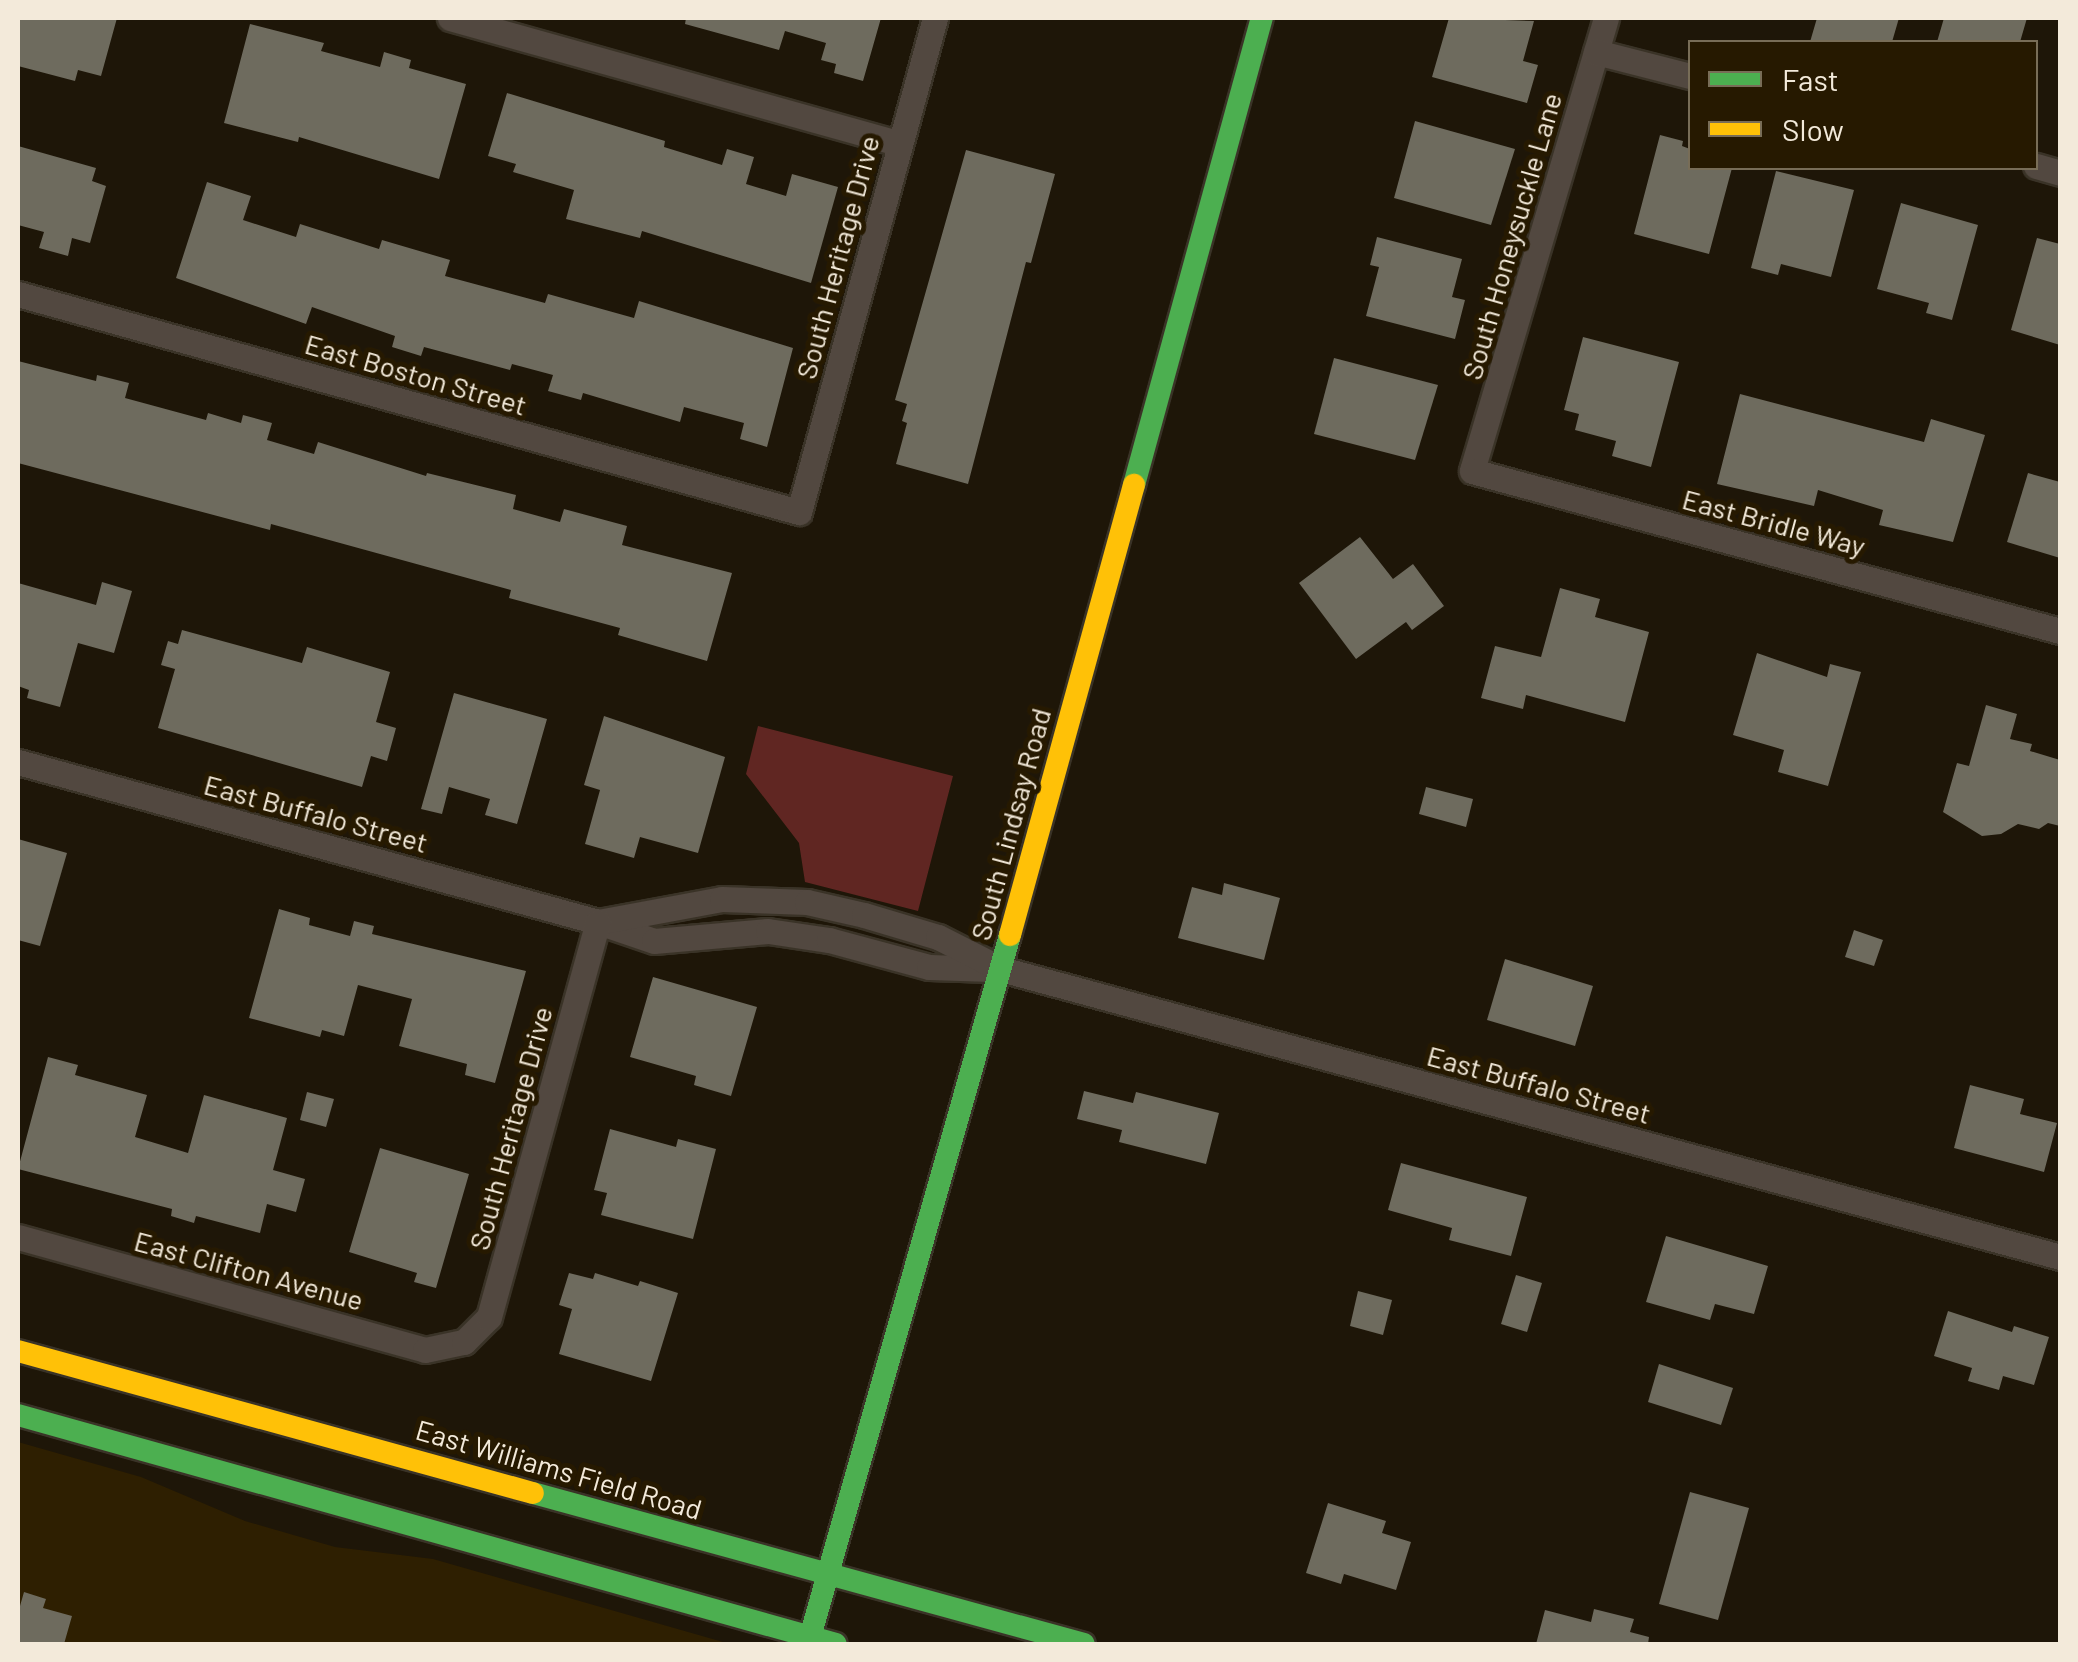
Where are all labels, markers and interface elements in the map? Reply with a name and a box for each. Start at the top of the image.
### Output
legend [1688,40,2038,170]
text: Fast [1782,61,1839,97]
street label: South Honeysuckle Lane [1454,89,1568,383]
text: Slow [1782,111,1844,147]
street label: South Heritage Drive [788,132,886,382]
street label: East Boston Street [301,326,531,422]
street label: East Bridle Way [1679,481,1869,563]
street label: South Lindsay Road [963,704,1057,944]
street label: East Buffalo Street [201,767,431,859]
street label: South Heritage Drive [461,1003,559,1253]
street label: East Buffalo Street [1424,1038,1654,1130]
street label: East Clifton Avenue [131,1223,367,1317]
street label: East Williams Field Road [412,1412,706,1526]

